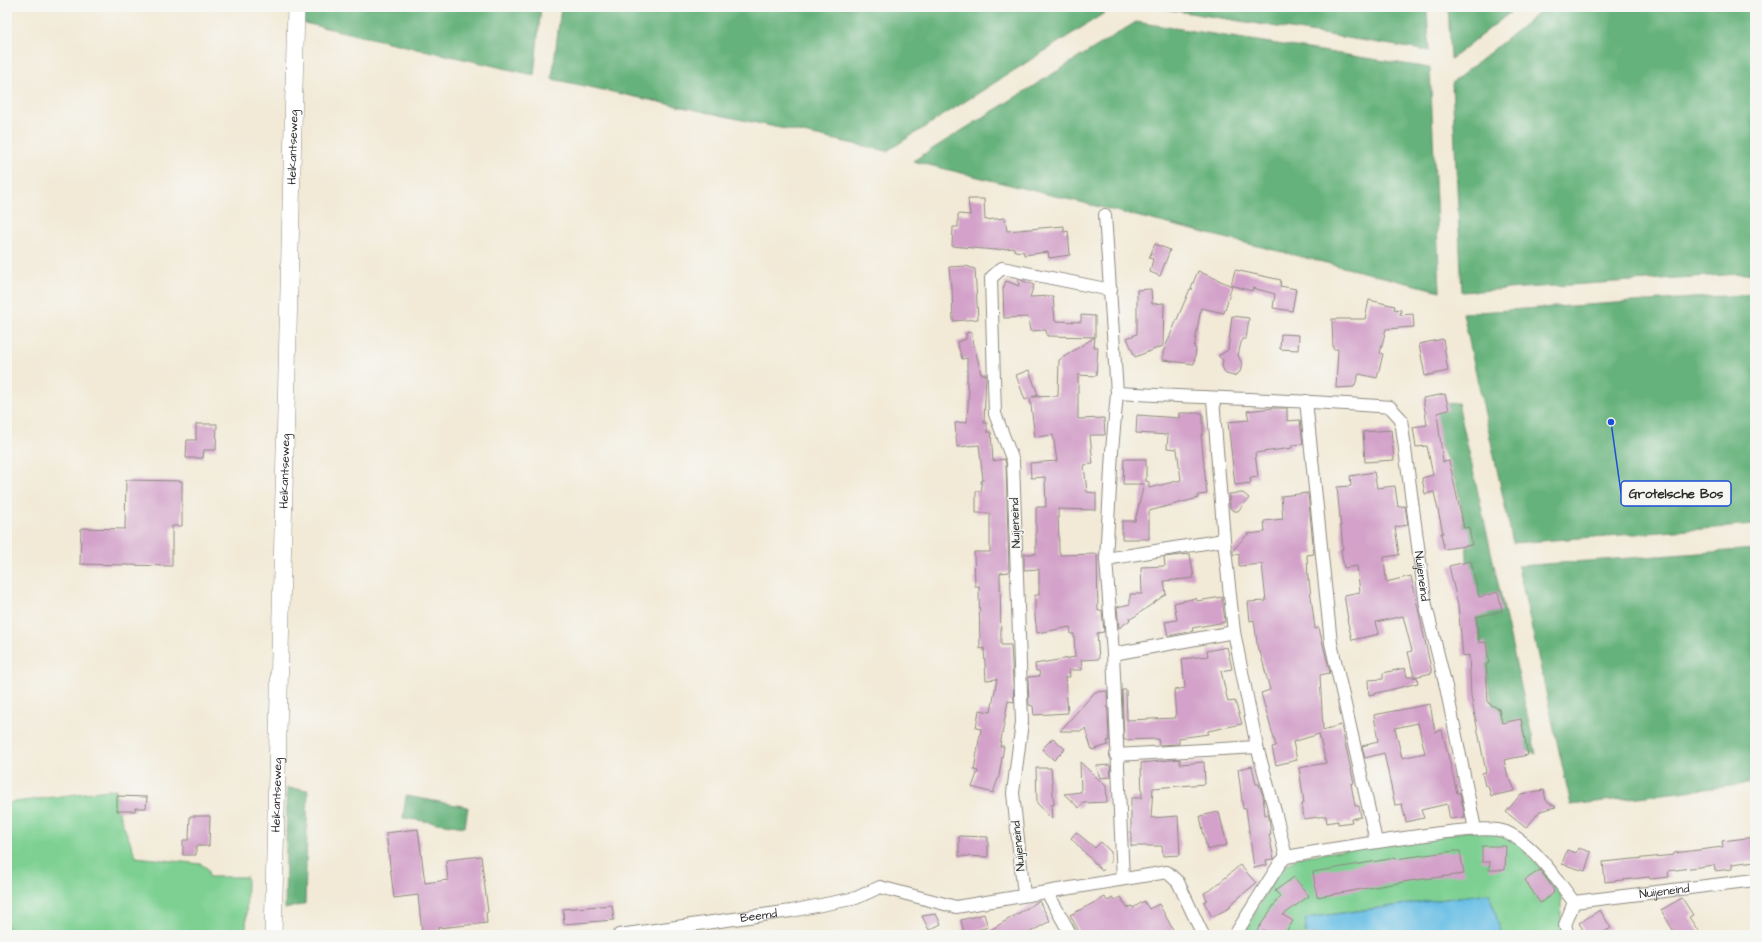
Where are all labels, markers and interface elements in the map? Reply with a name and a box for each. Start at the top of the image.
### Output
street label: Heikantseweg [284,110,303,185]
street label: Heikantseweg [276,434,295,509]
callout: Grotelsche Bos [1621,481,1731,506]
text: Grotelsche Bos [1629,485,1724,503]
street label: Nuijeneind [1006,497,1025,549]
street label: Nuijeneind [1410,550,1433,602]
street label: Heikantseweg [268,757,287,833]
street label: Nuijeneind [1007,820,1030,872]
street label: Nuijeneind [1638,880,1691,903]
street label: Beemd [739,905,778,927]

